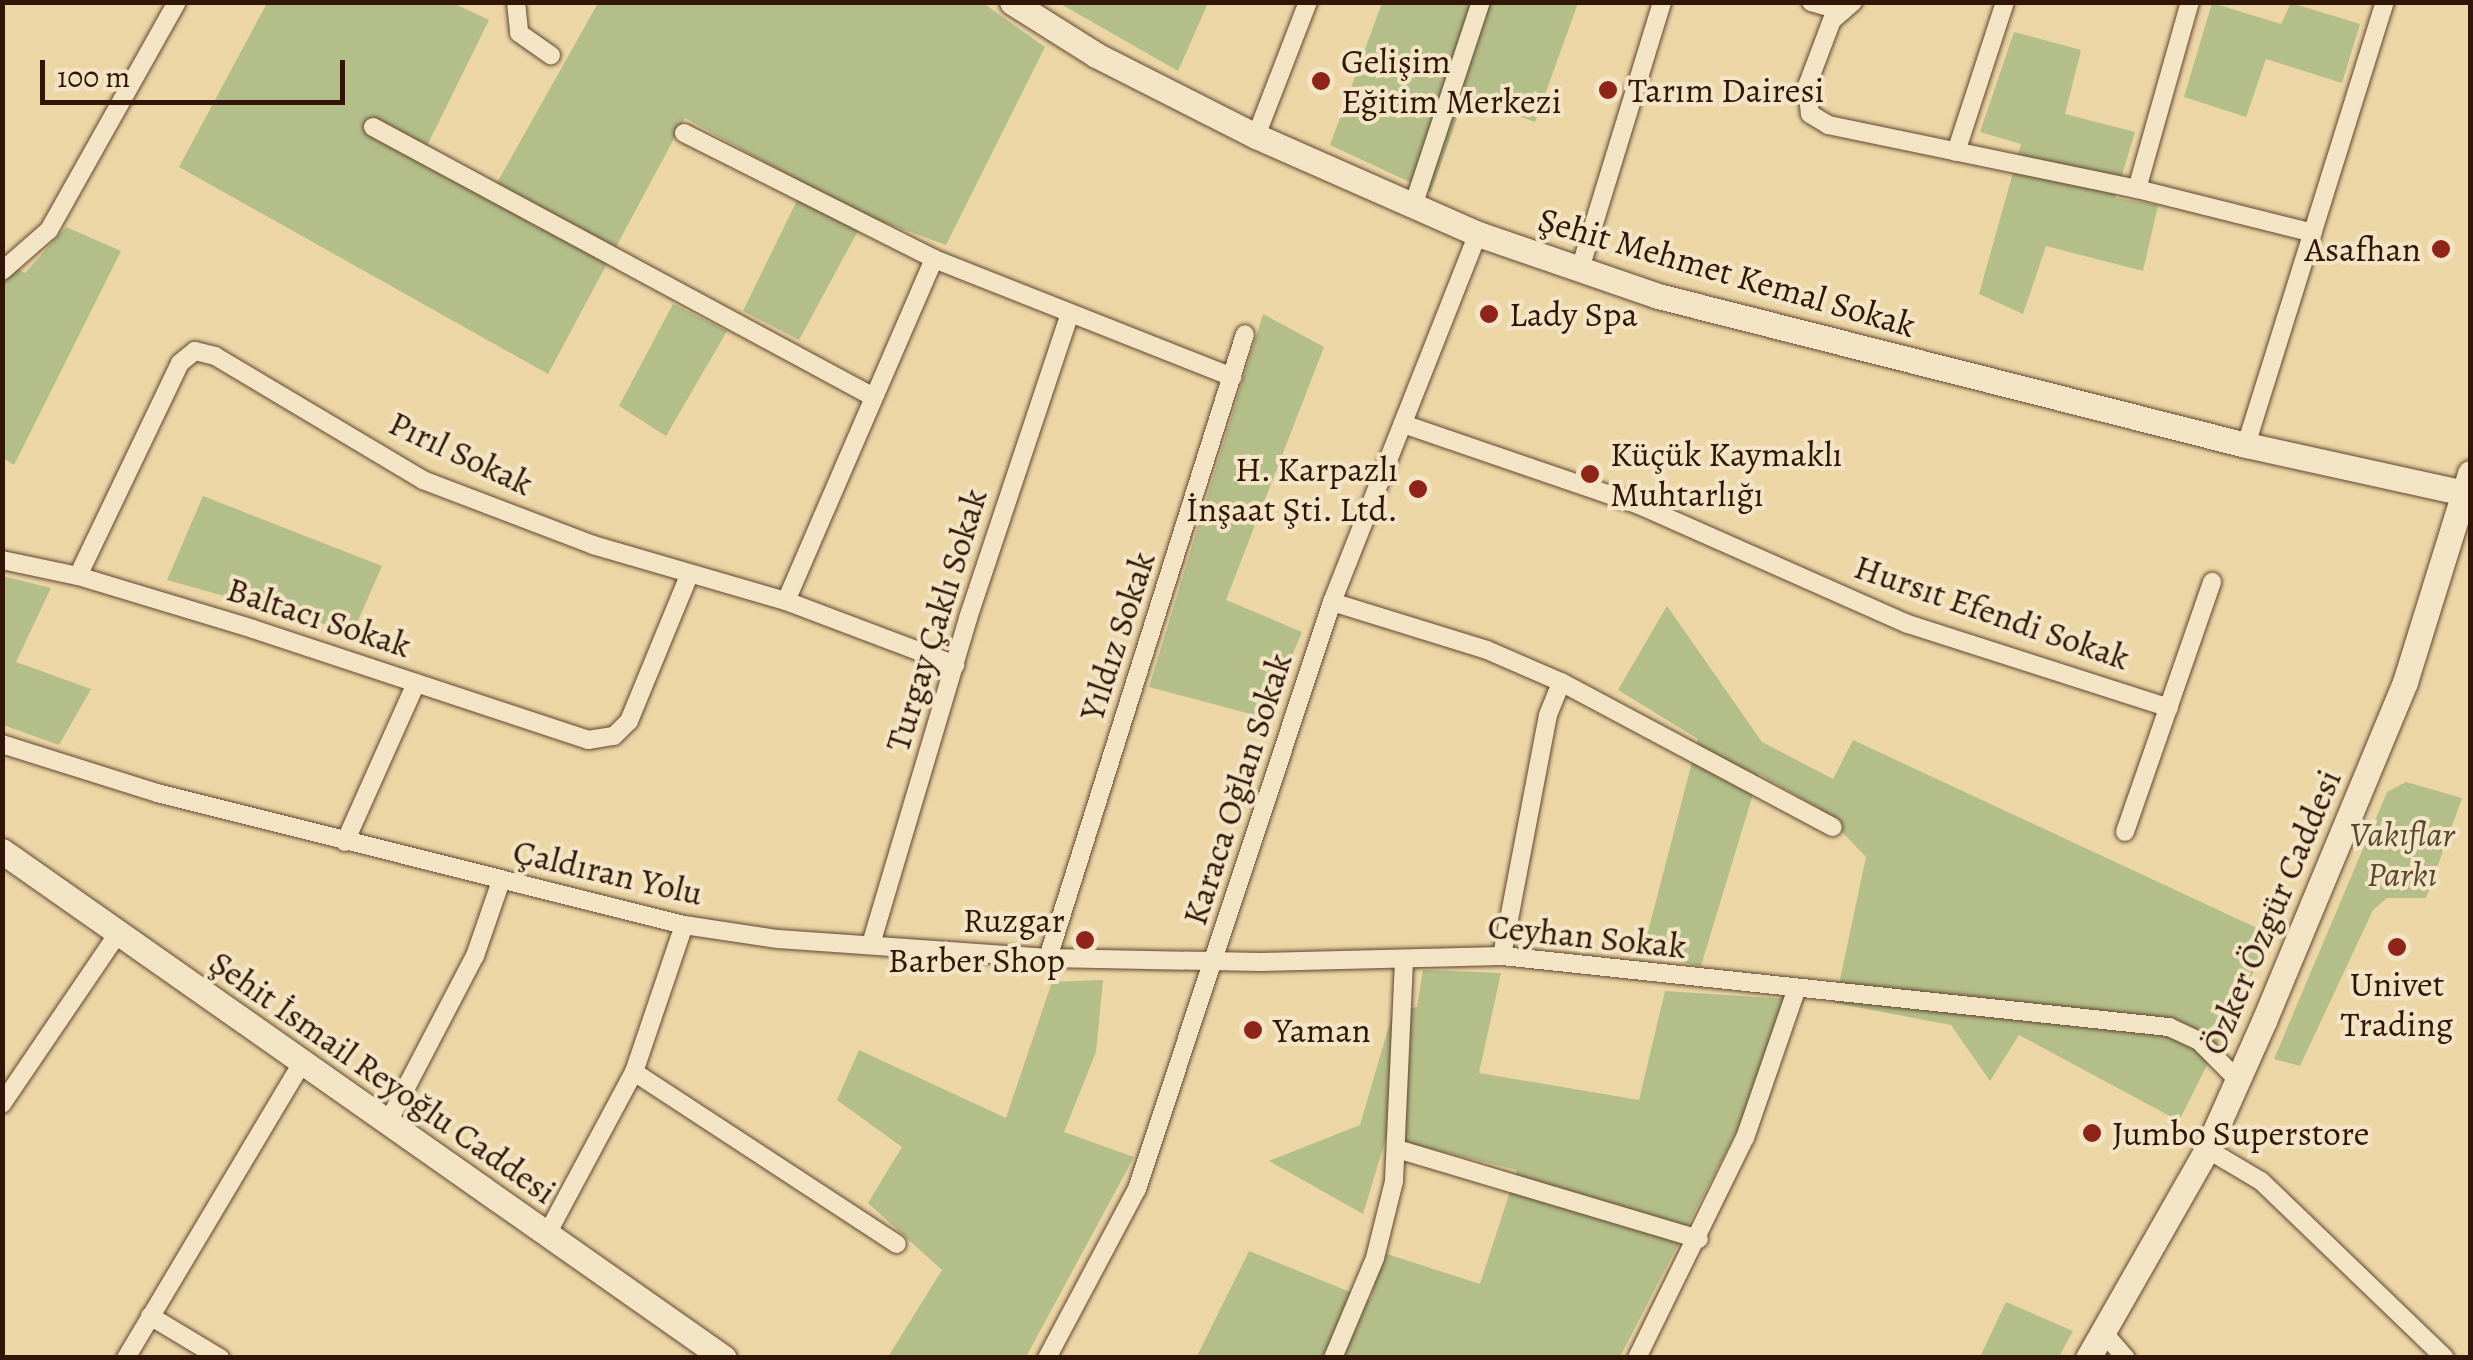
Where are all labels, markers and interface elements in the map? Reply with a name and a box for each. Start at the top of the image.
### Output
scale bar [45,40,350,102]
place label: Gelişim Eğitim Merkezi [1341,40,1562,122]
text: 100 m [57,57,130,97]
place label: Tarım Dairesi [1628,69,1824,111]
marker: Gelişim Eğitim Merkezi [1310,70,1332,92]
marker: Tarım Dairesi [1597,79,1619,101]
street label: Şehit Mehmet Kemal Sokak [1534,198,1920,346]
place label: Asafhan [2304,228,2421,270]
marker: Asafhan [2430,238,2452,260]
place label: Lady Spa [1509,293,1638,335]
marker: Lady Spa [1478,303,1500,325]
street label: Pırıl Sokak [383,402,539,504]
place label: Küçük Kaymaklı Muhtarlığı [1610,433,1842,515]
place label: H. Karpazlı İnşaat Şti. Ltd. [1185,448,1398,530]
marker: Küçük Kaymaklı Muhtarlığı [1579,463,1601,485]
marker: H. Karpazlı İnşaat Şti. Ltd. [1407,478,1429,500]
street label: Turgay Çaklı Sokak [876,484,996,756]
street label: Hursıt Efendi Sokak [1849,545,2135,679]
street label: Yıldız Sokak [1070,546,1164,726]
street label: Baltacı Sokak [222,568,416,666]
street label: Karaca Oğlan Sokak [1173,648,1301,930]
street label: Özker Özgür Caddesi [2192,763,2350,1061]
park label: Vakıflar Parkı [2350,813,2454,895]
street label: Çaldıran Yolu [509,830,707,914]
place label: Ruzgar Barber Shop [888,899,1065,981]
street label: Ceyhan Sokak [1486,905,1688,967]
marker: Ruzgar Barber Shop [1074,929,1096,951]
marker: Univet Trading [2386,936,2408,958]
street label: Şehit İsmail Reyoğlu Caddesi [202,941,564,1213]
place label: Univet Trading [2341,963,2453,1045]
place label: Yaman [1273,1009,1371,1051]
marker: Yaman [1242,1019,1264,1041]
place label: Jumbo Superstore [2112,1112,2369,1154]
marker: Jumbo Superstore [2081,1122,2103,1144]

